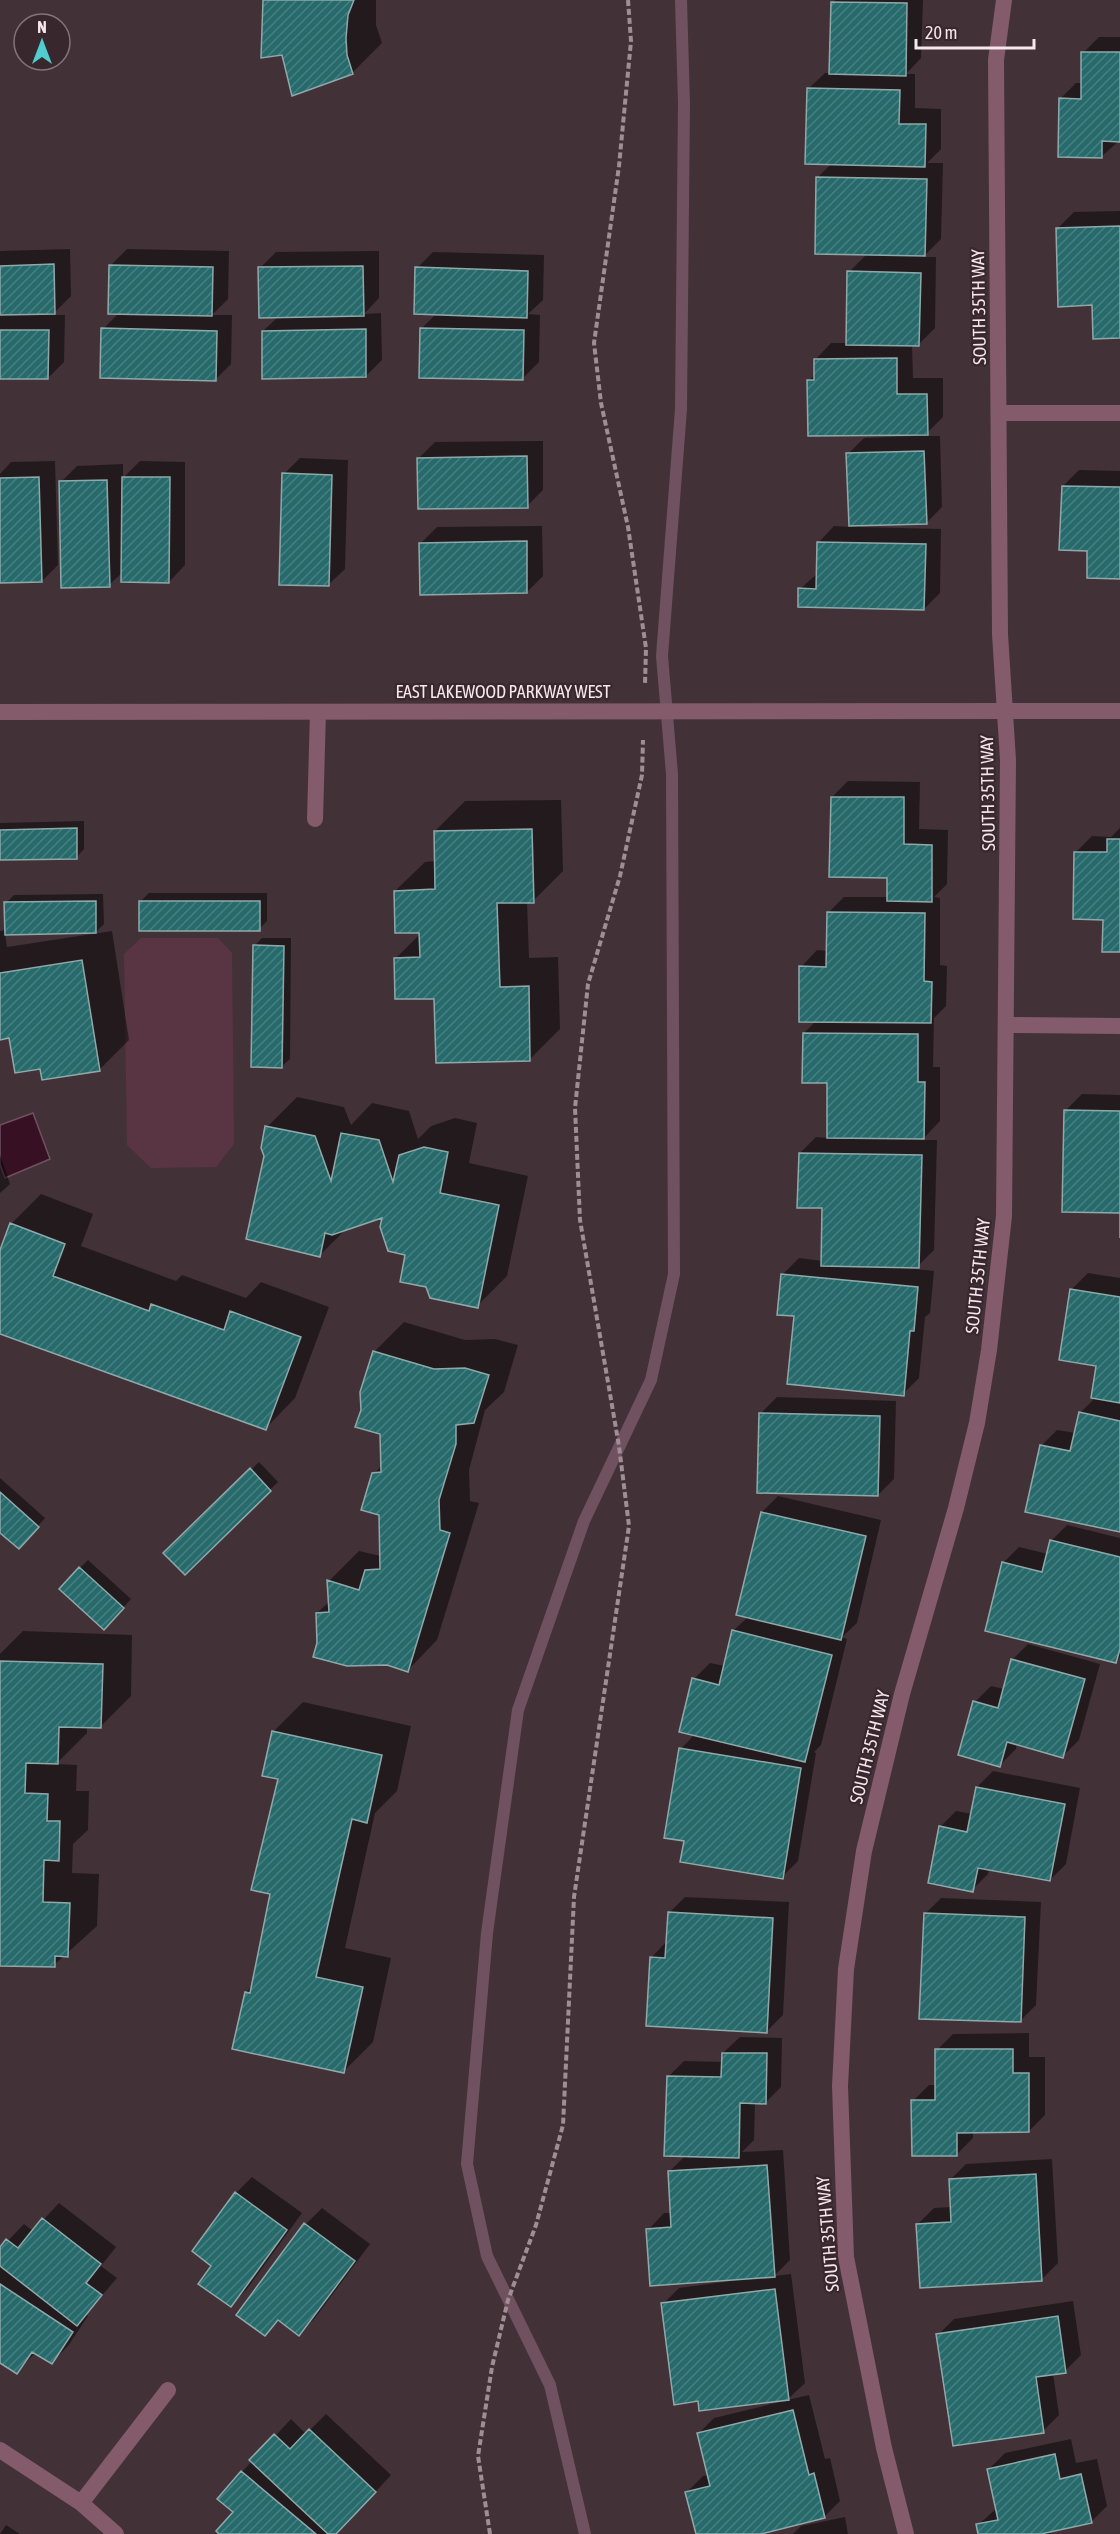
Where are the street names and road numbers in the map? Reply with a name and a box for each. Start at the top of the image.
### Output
street label: SOUTH 35TH WAY [967,249,990,365]
street label: EAST LAKEWOOD PARKWAY WEST [395,681,611,702]
street label: SOUTH 35TH WAY [976,735,999,851]
street label: SOUTH 35TH WAY [961,1217,994,1335]
street label: SOUTH 35TH WAY [845,1688,894,1806]
street label: SOUTH 35TH WAY [812,2175,843,2293]

